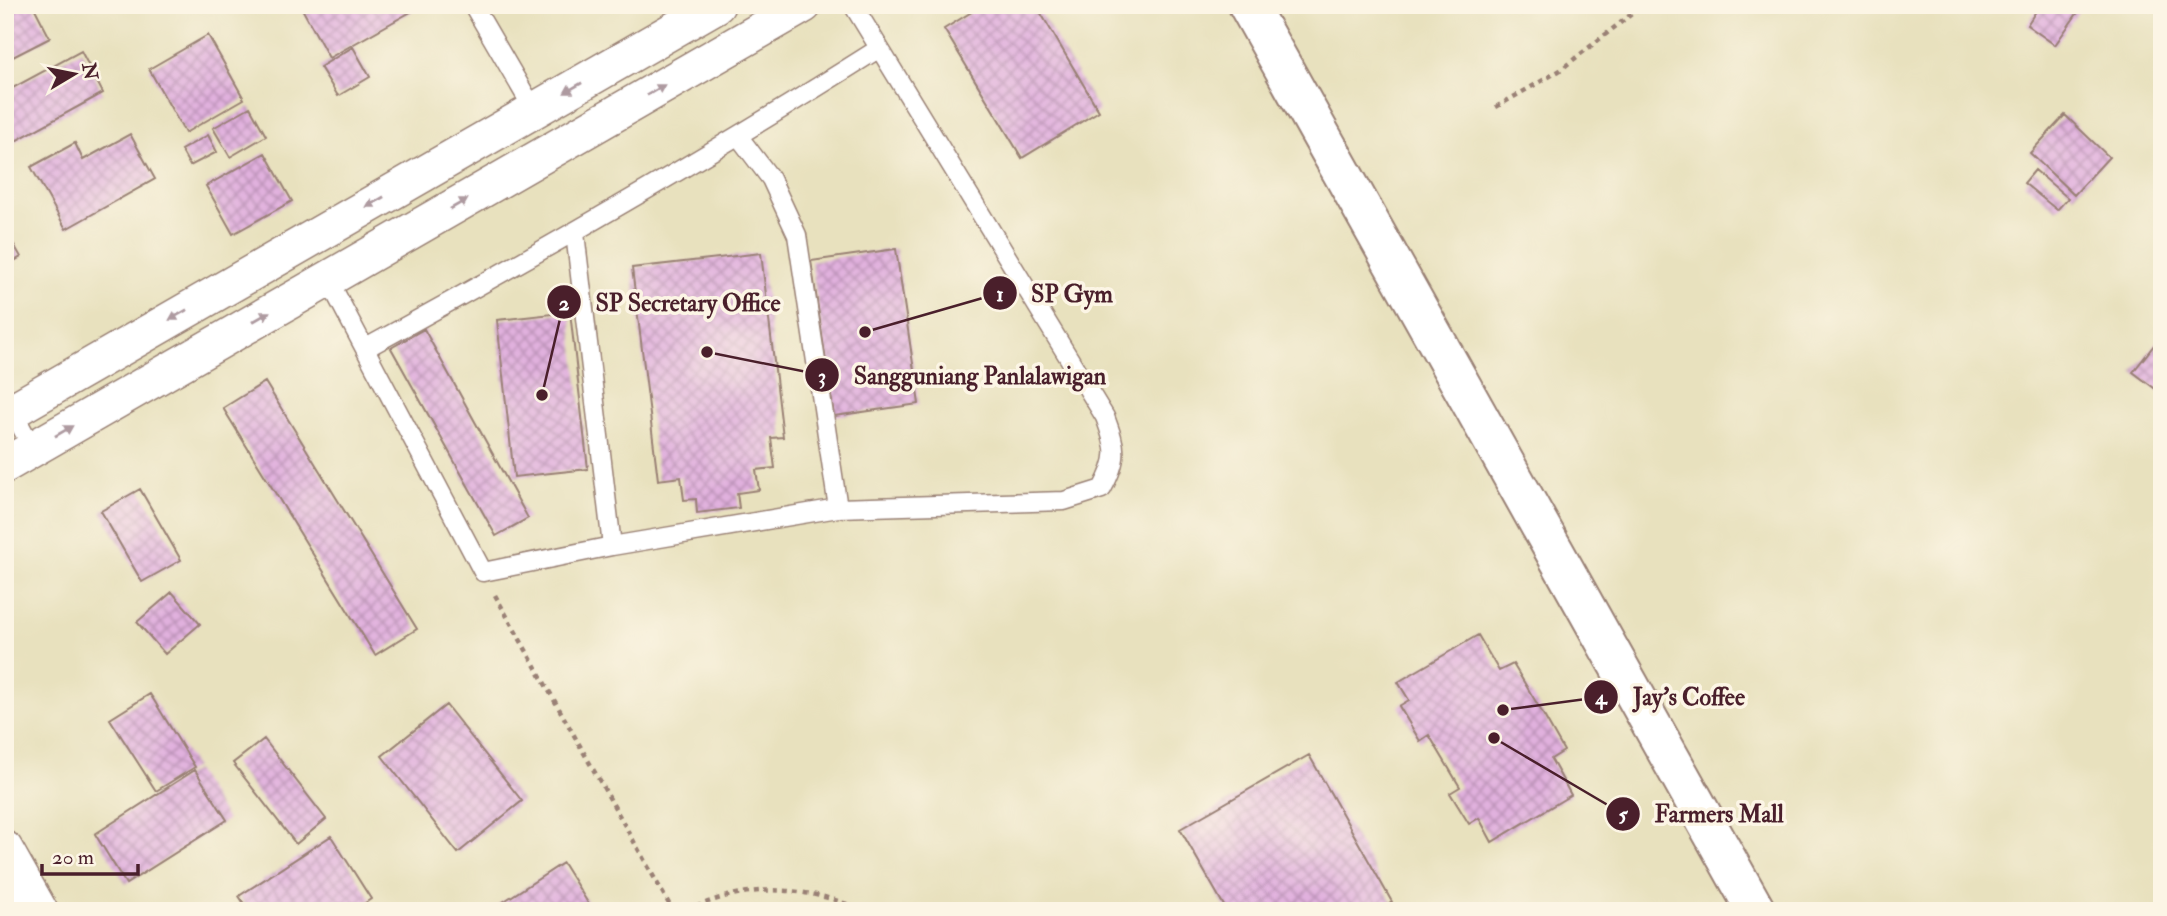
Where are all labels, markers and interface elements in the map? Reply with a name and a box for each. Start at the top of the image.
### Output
north arrow [38,38,108,108]
text: N [76,60,103,83]
one-way arrow [563,82,582,94]
one-way arrow [646,84,666,96]
one-way arrow [366,196,385,208]
one-way arrow [449,198,468,210]
callout: SP Gym [983,271,1127,316]
text: SP Gym [1031,279,1113,310]
callout: SP Secretary Office [546,280,794,325]
text: 1 [996,281,1004,308]
text: SP Secretary Office [595,288,781,319]
text: 2 [559,290,570,317]
one-way arrow [169,309,188,321]
one-way arrow [252,311,271,323]
callout: Sangguniang Panlalawigan [805,353,1120,398]
text: Sangguniang Panlalawigan [854,361,1107,392]
text: 3 [818,363,826,390]
one-way arrow [55,425,74,437]
callout: Jay's Coffee [1584,675,1759,720]
text: Jay's Coffee [1632,682,1745,713]
text: 4 [1594,684,1608,711]
callout: Farmers Mall [1605,791,1798,836]
text: Farmers Mall [1654,799,1784,830]
text: 5 [1618,801,1628,828]
scale bar [42,832,138,876]
text: 20 m [52,844,94,871]

